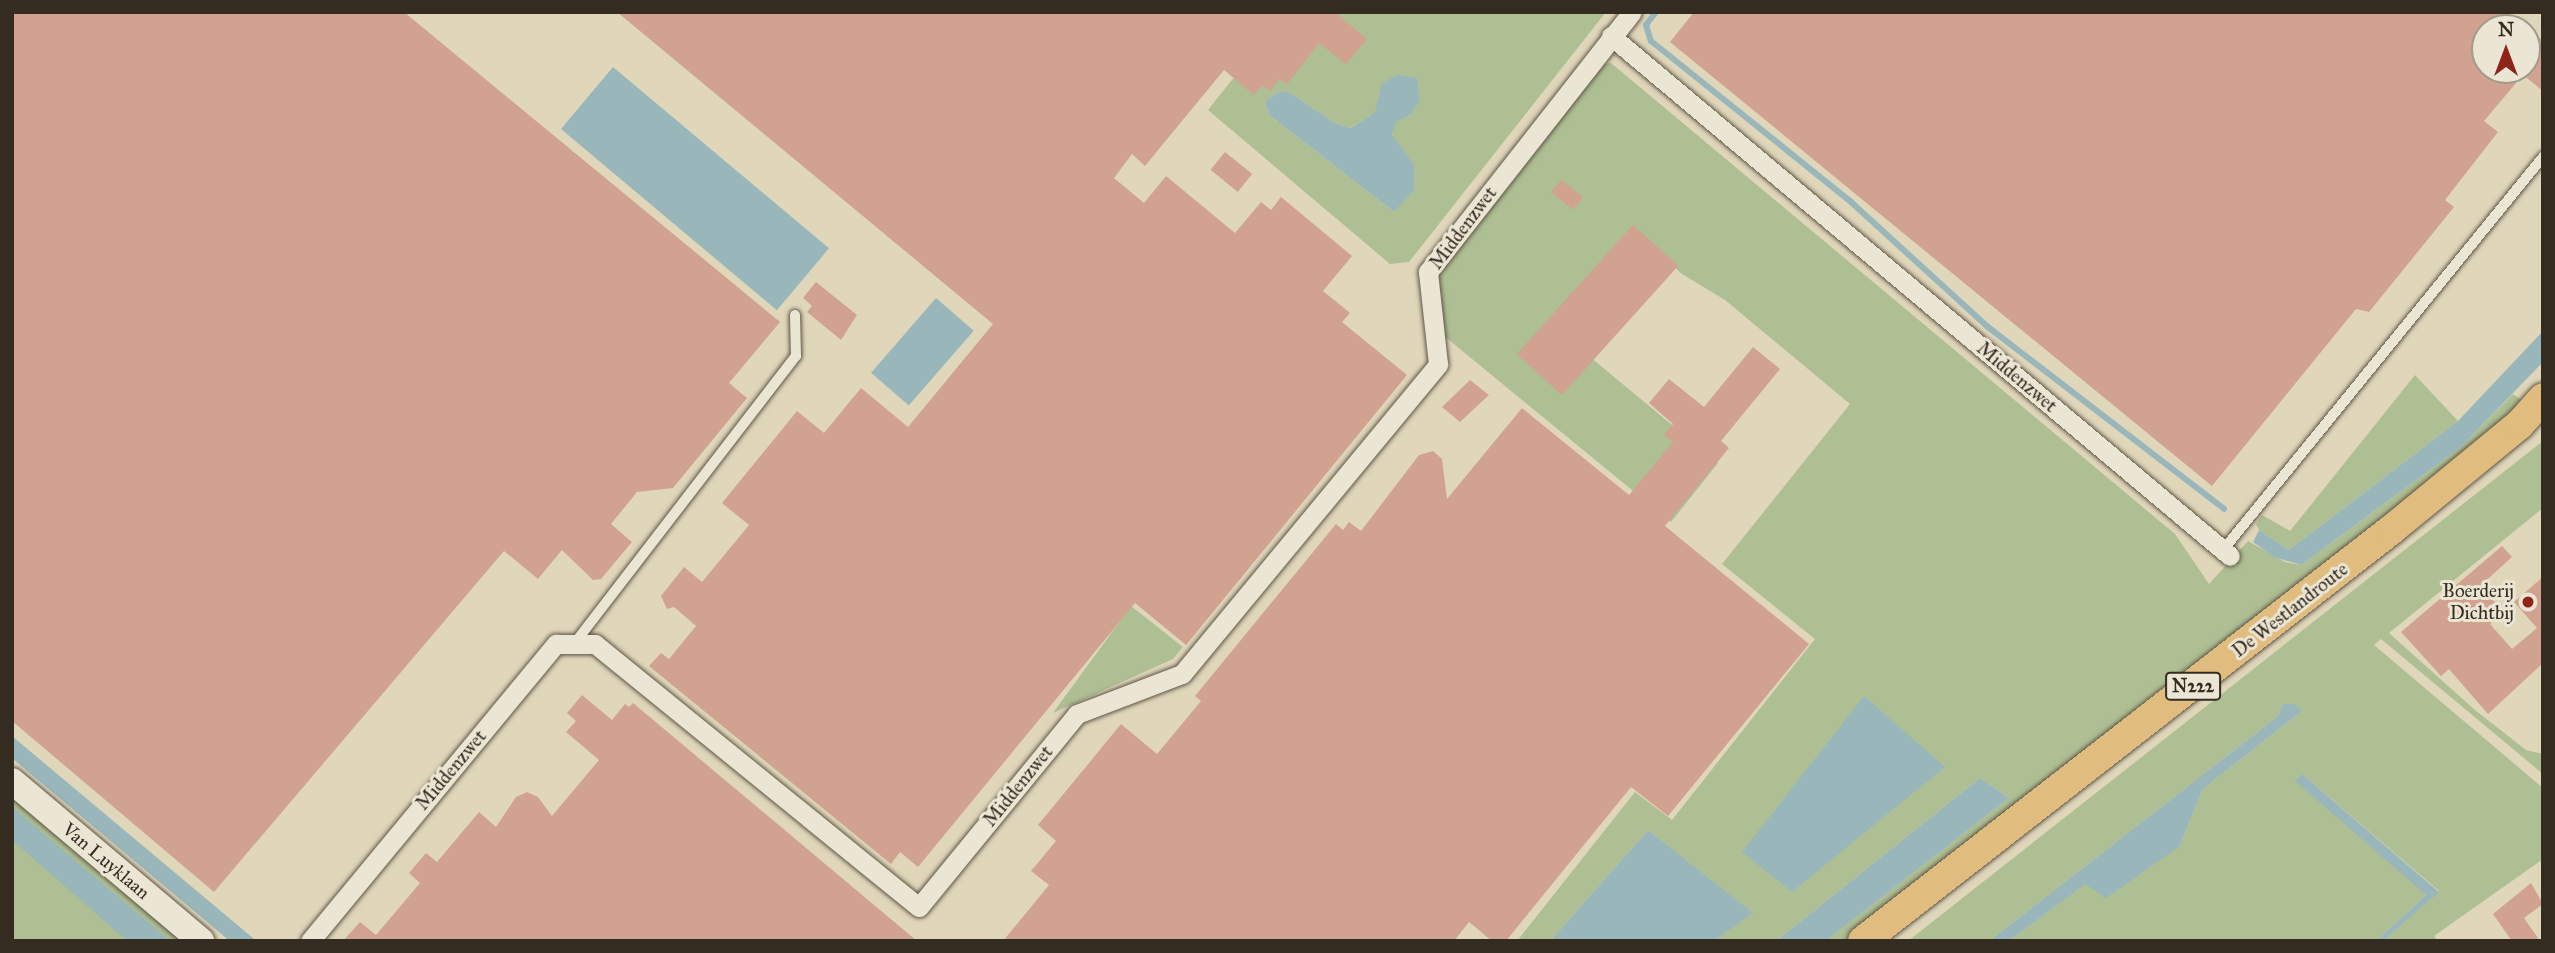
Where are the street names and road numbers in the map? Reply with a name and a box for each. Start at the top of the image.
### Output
street label: Middenzwet [1424,182,1502,274]
street label: Middenzwet [1972,337,2062,417]
street label: De Westlandroute [2228,558,2352,662]
road number: N222 [2165,672,2221,700]
street label: Middenzwet [411,725,491,815]
street label: Middenzwet [978,741,1058,831]
street label: Van Luyklaan [58,818,154,904]

